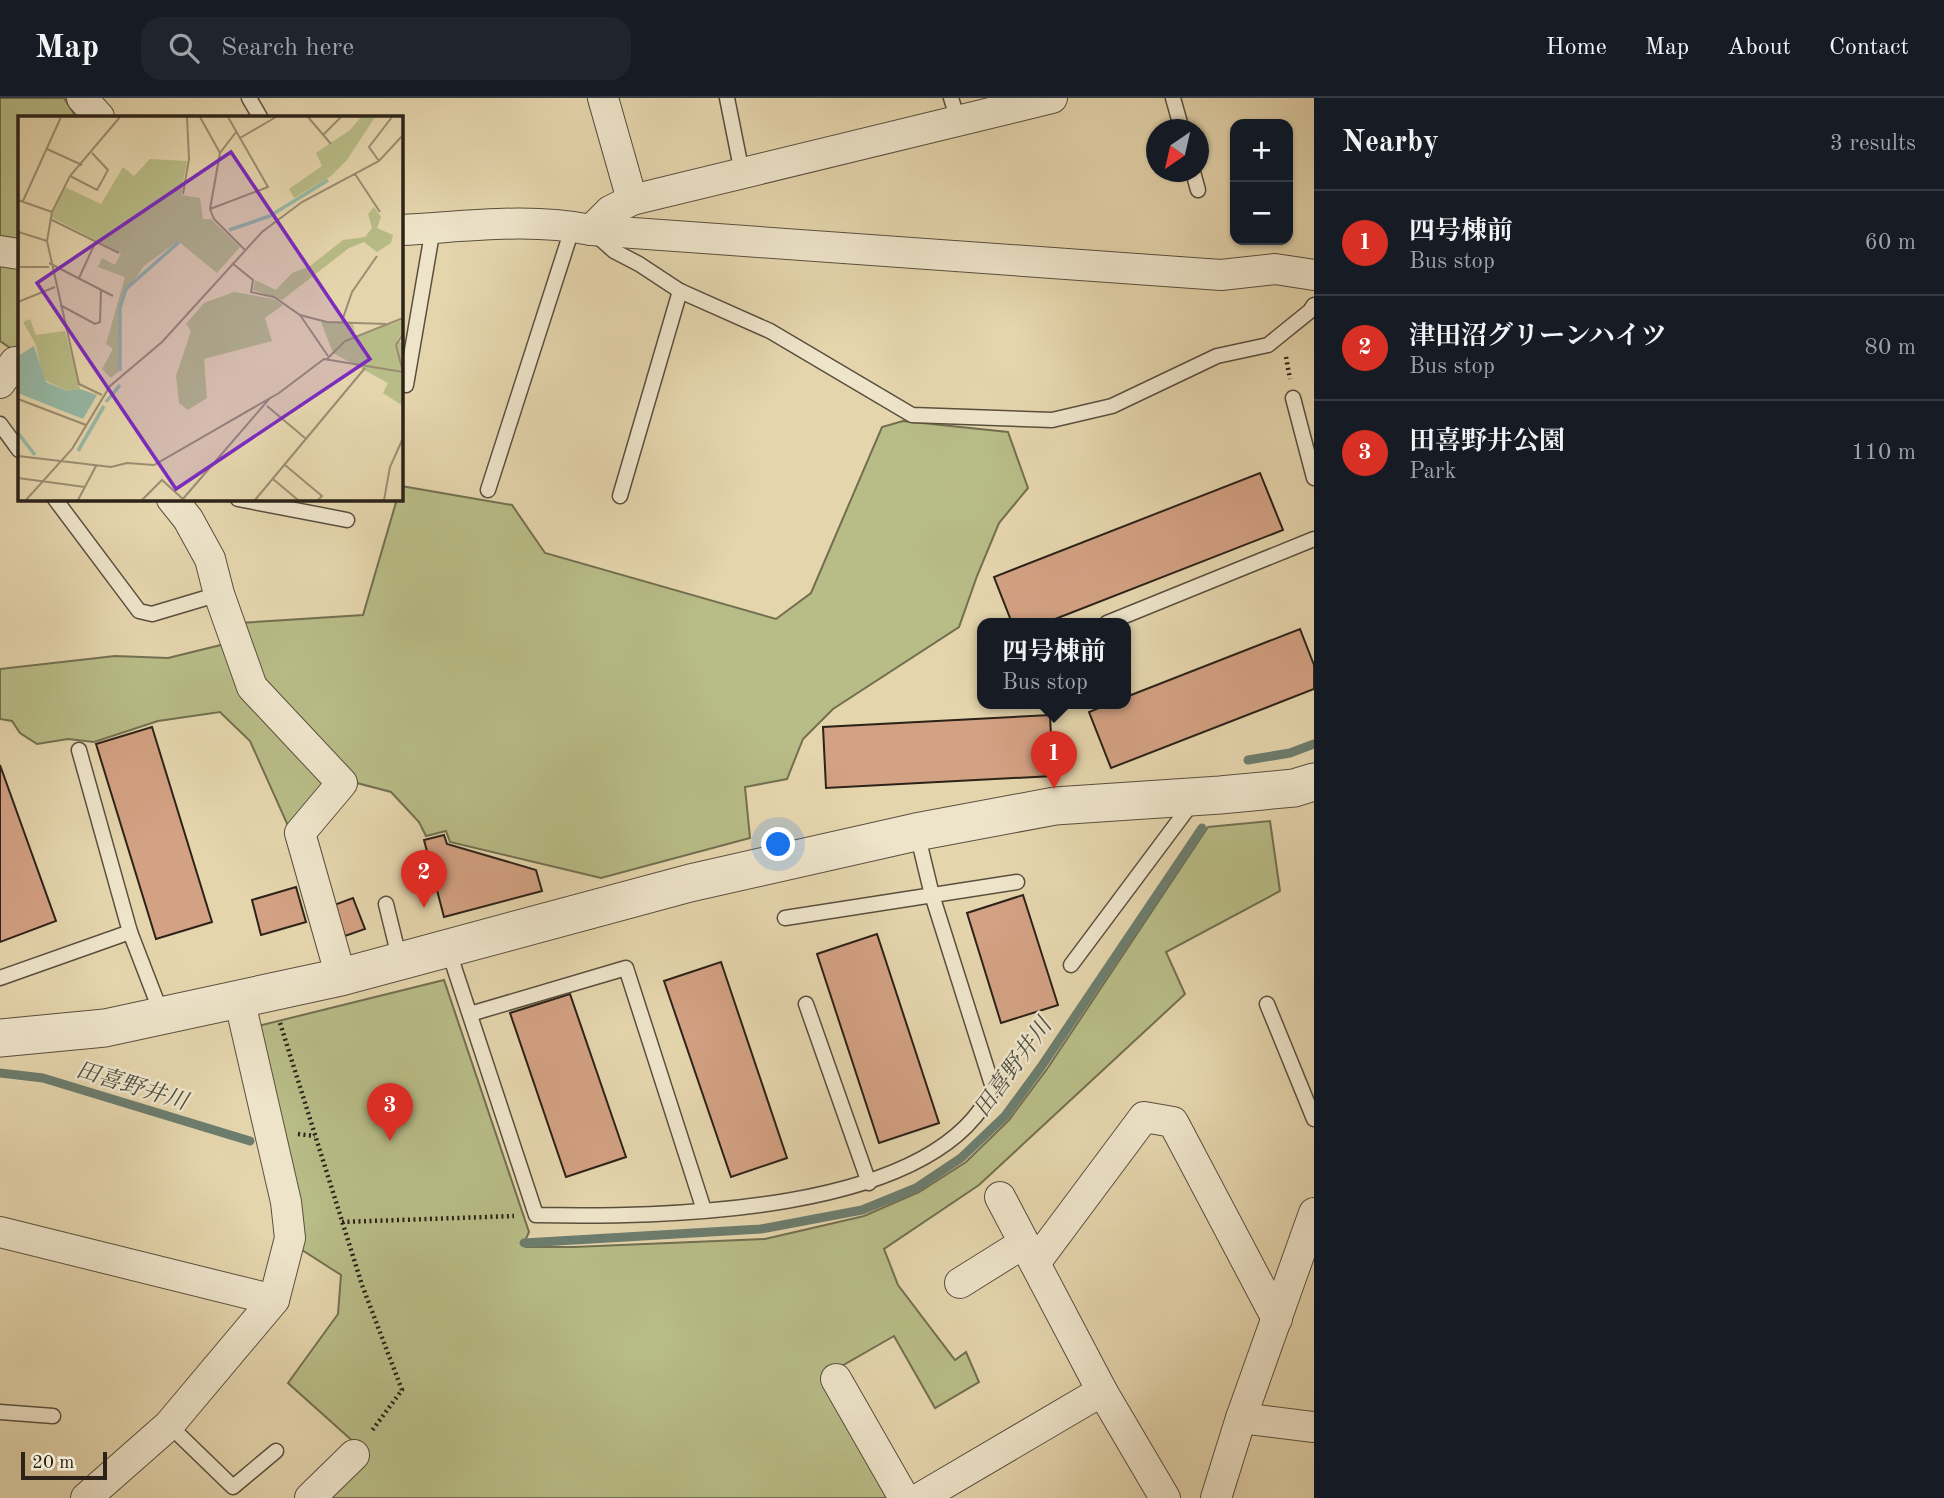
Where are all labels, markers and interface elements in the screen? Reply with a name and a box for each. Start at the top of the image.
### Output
search box [141,17,631,80]
icon: search [165,29,203,67]
text: Map [35,32,99,65]
text: Search here [221,35,354,61]
text: Home [1546,36,1607,60]
text: Map [1645,36,1689,60]
text: About [1727,36,1791,60]
text: Contact [1829,36,1909,60]
inset map [18,116,402,500]
north arrow [1146,119,1209,182]
map controls [1230,119,1293,245]
button: + [1230,119,1293,182]
text: Nearby [1342,128,1439,158]
text: 3 results [1830,132,1916,155]
button: − [1230,182,1293,245]
text: 四号棟前 [1409,219,1513,245]
text: 1 [1358,231,1372,254]
text: 60 m [1865,231,1916,254]
text: Bus stop [1409,250,1495,273]
text: 津田沼グリーンハイツ [1409,324,1667,350]
text: 2 [1358,336,1372,359]
text: 80 m [1865,336,1916,359]
text: Bus stop [1409,355,1495,378]
text: 田喜野井公園 [1409,429,1565,455]
text: 3 [1358,441,1372,464]
text: 110 m [1851,441,1916,464]
text: Park [1409,460,1456,483]
popup [977,618,1131,709]
text: 四号棟前 [1002,640,1106,666]
text: Bus stop [1002,671,1088,694]
pin: 1 [1031,731,1077,789]
your location [761,827,795,861]
pin: 2 [401,850,447,908]
water label: 田喜野井川 [968,1011,1058,1121]
water label: 田喜野井川 [73,1057,193,1115]
pin: 3 [367,1083,413,1141]
scale bar [21,1449,107,1481]
text: 20 m [32,1454,74,1473]

